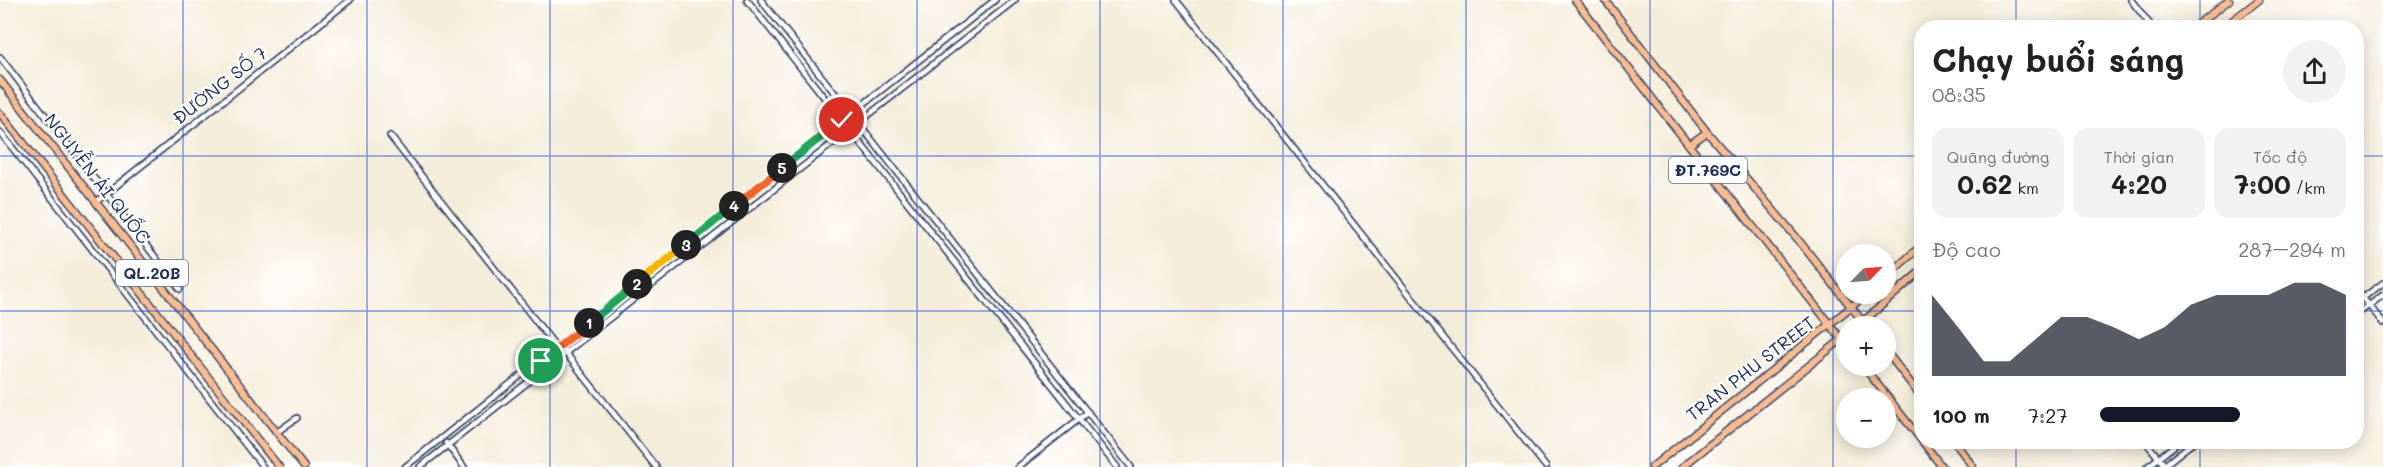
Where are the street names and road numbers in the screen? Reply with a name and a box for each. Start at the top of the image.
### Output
street label: ĐƯỜNG SỐ 7 [167,41,271,130]
street label: NGUYỄN ÁI QUỐC [39,108,156,249]
road number: ĐT.769C [1669,157,1747,183]
road number: QL.20B [116,260,188,286]
street label: TRAN PHU STREET [1681,310,1820,426]

